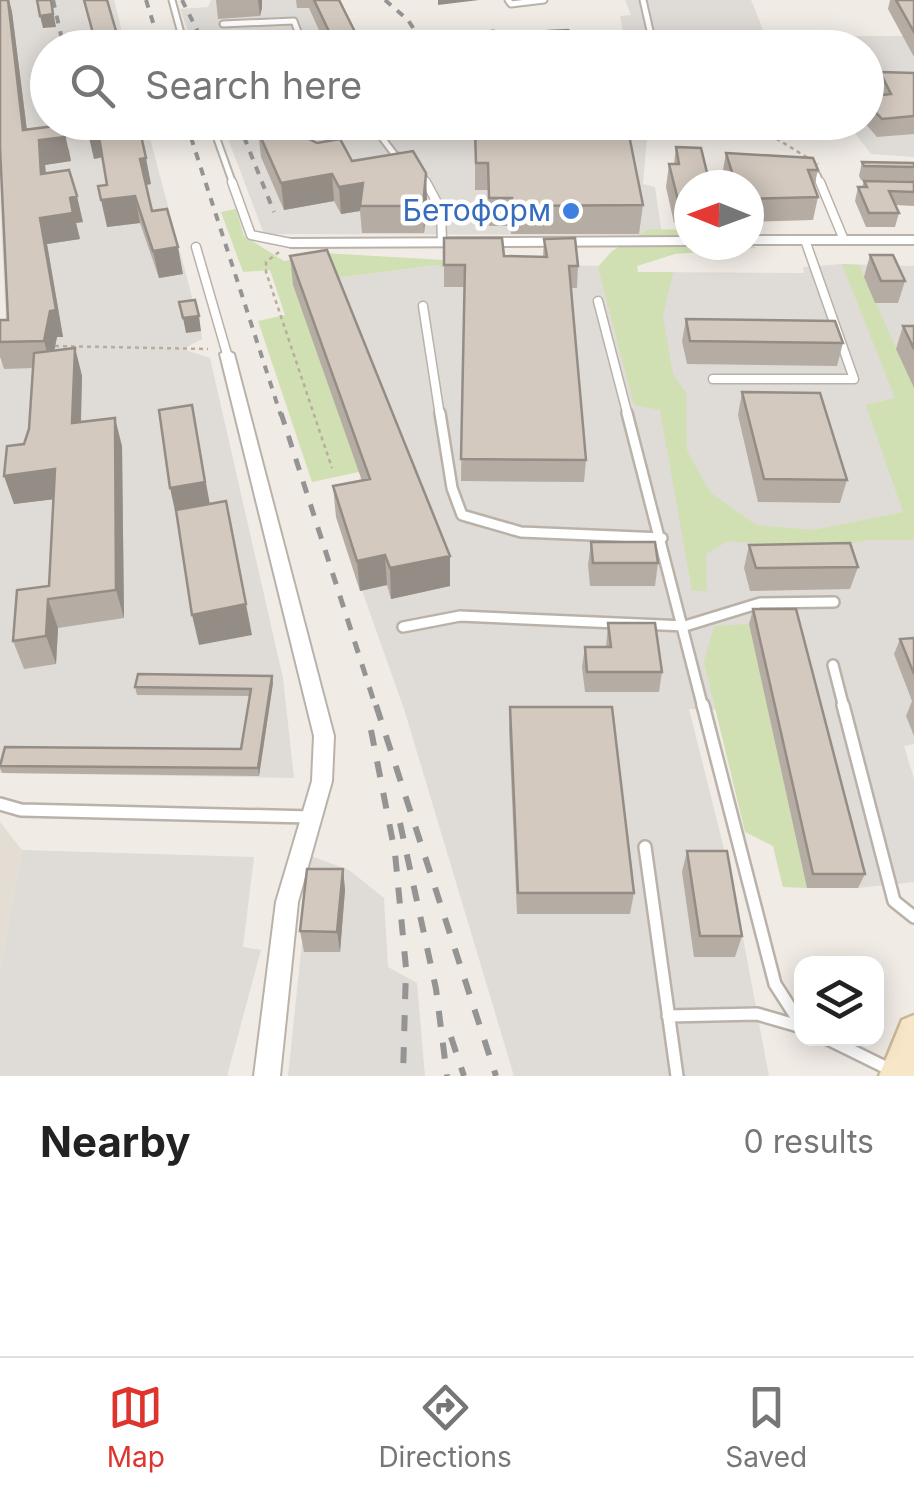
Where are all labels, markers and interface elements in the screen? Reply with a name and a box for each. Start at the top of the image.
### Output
search box [30,30,884,140]
icon: search [65,58,120,113]
text: Search here [145,62,362,108]
north arrow [674,170,764,260]
place label: Бетоформ [403,192,551,228]
marker: Бетоформ [560,200,582,222]
map controls [794,956,884,1046]
button: layers [794,956,884,1046]
text: Nearby [40,1116,191,1167]
text: 0 results [744,1122,874,1161]
tab: Map [107,1380,165,1474]
tab: Directions [378,1380,512,1474]
tab: Saved [725,1380,807,1474]

